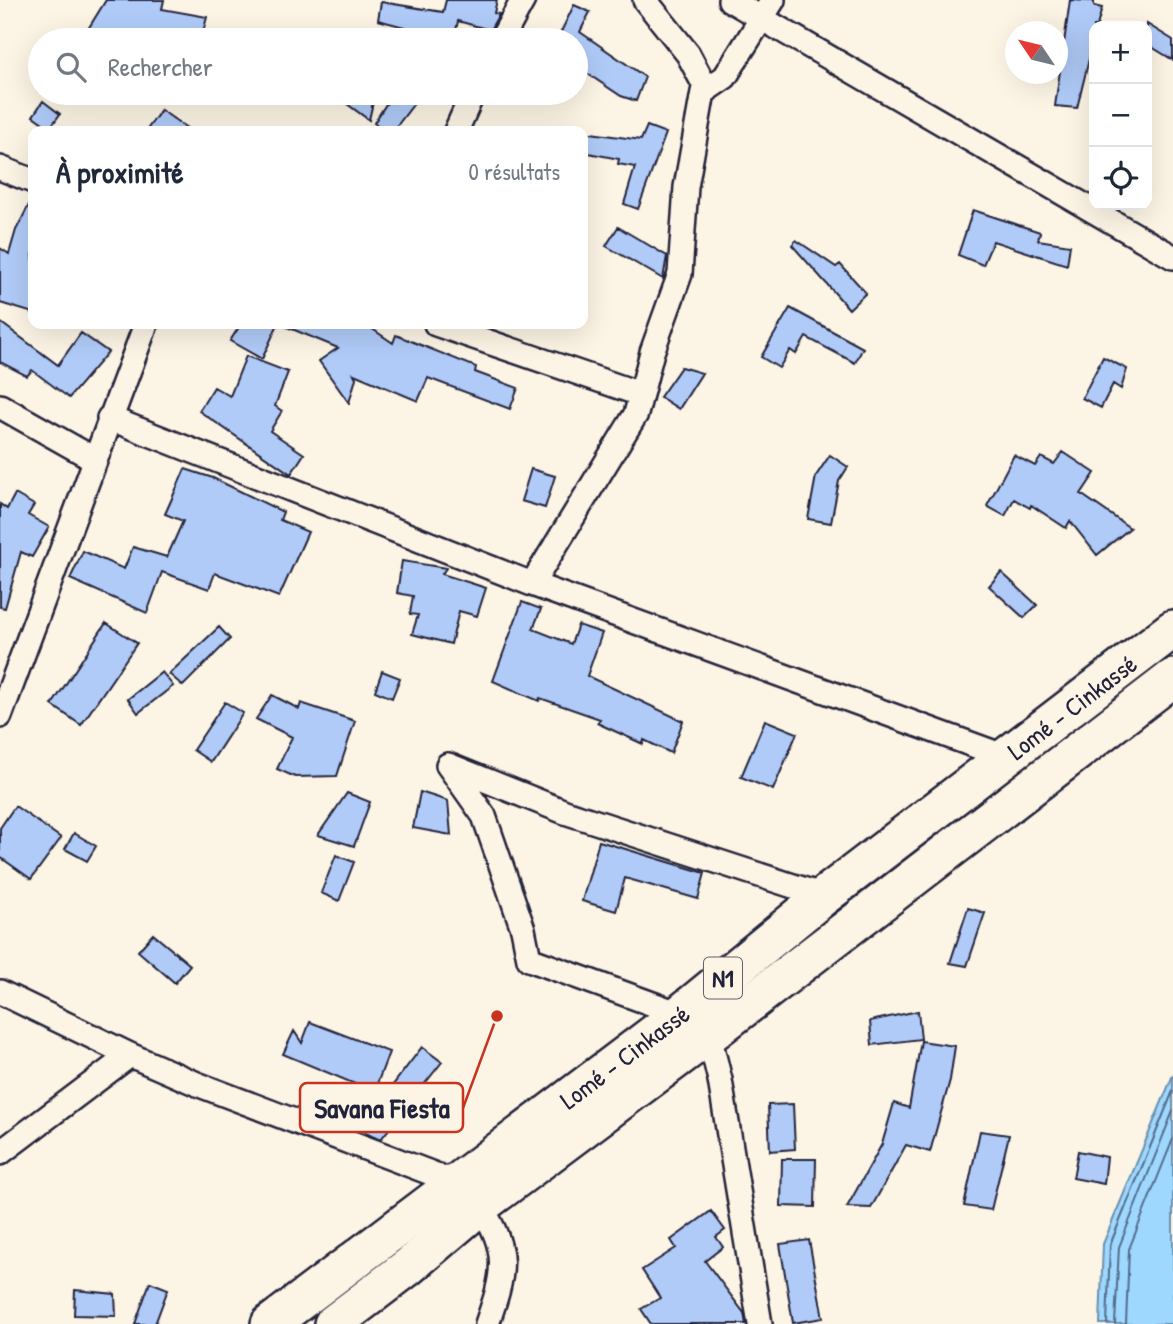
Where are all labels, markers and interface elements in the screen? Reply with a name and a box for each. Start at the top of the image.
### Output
north arrow [1005,21,1068,84]
map controls [1089,21,1152,210]
button: + [1089,21,1152,84]
search box [28,28,588,105]
icon: search [52,48,90,86]
text: Rechercher [108,49,213,84]
button: − [1089,84,1152,147]
button: locate [1089,147,1152,210]
text: À proximité [56,152,184,192]
text: 0 résultats [469,156,560,187]
street label: Lomé - Cinkassé [1000,646,1143,767]
road number: N1 [704,958,742,998]
street label: Lomé - Cinkassé [552,996,696,1117]
callout: Savana Fiesta [300,1083,463,1132]
text: Savana Fiesta [314,1089,450,1127]

